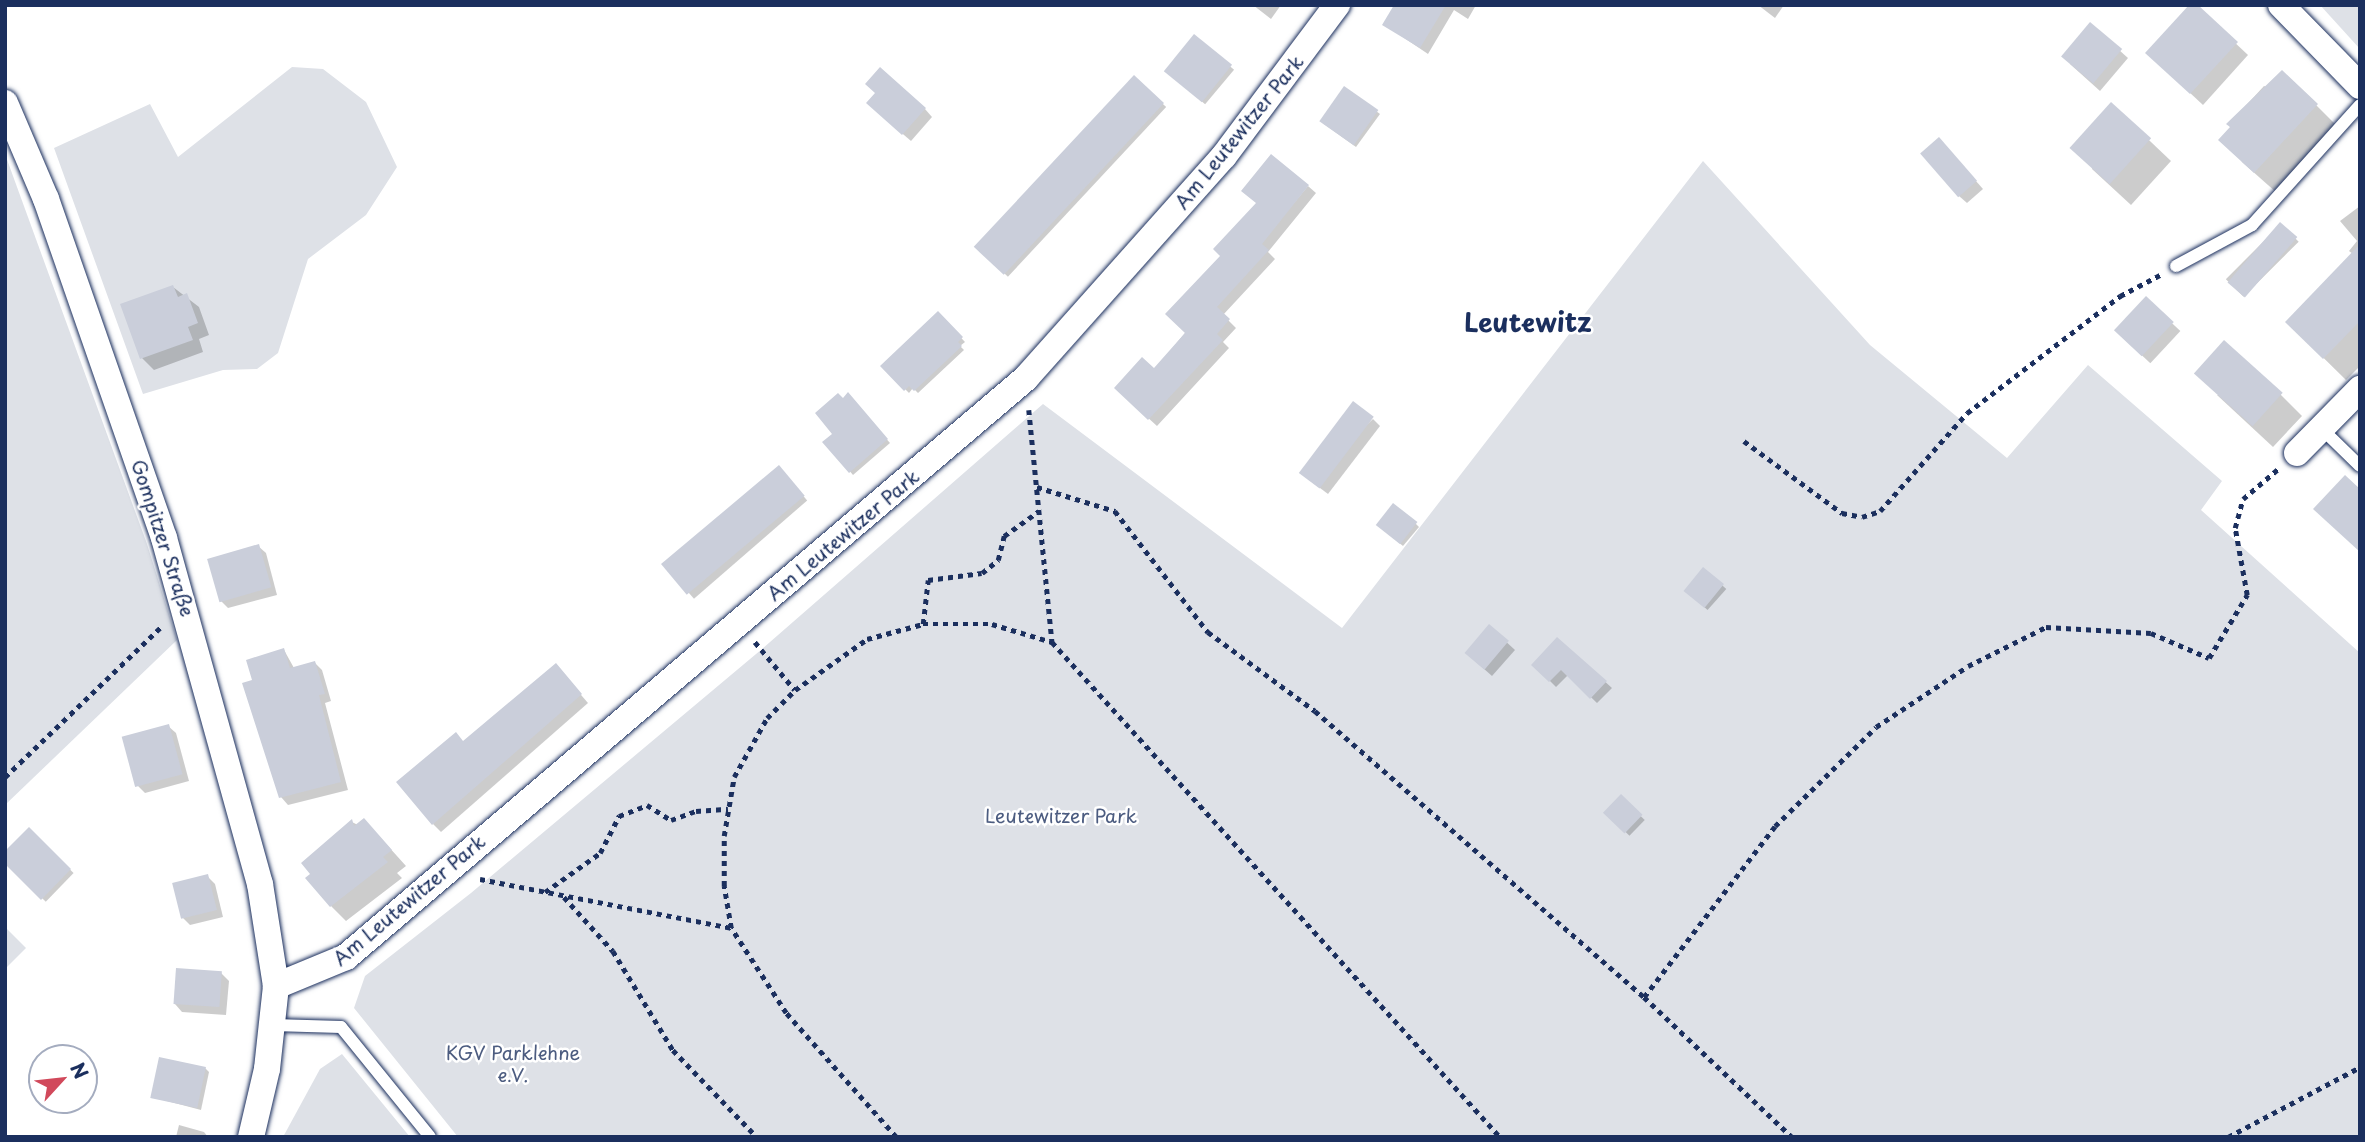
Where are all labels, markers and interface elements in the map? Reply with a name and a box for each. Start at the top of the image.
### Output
street label: Am Leutewitzer Park [1170,51,1308,213]
district label: Leutewitz [1464,306,1592,338]
street label: Gompitzer Straße [127,456,199,620]
street label: Am Leutewitzer Park [763,465,923,605]
park label: Leutewitzer Park [985,805,1137,827]
street label: Am Leutewitzer Park [329,830,489,970]
park label: KGV Parklehne e.V. [445,1042,581,1086]
north arrow [28,1044,98,1114]
text: N [64,1057,96,1083]

